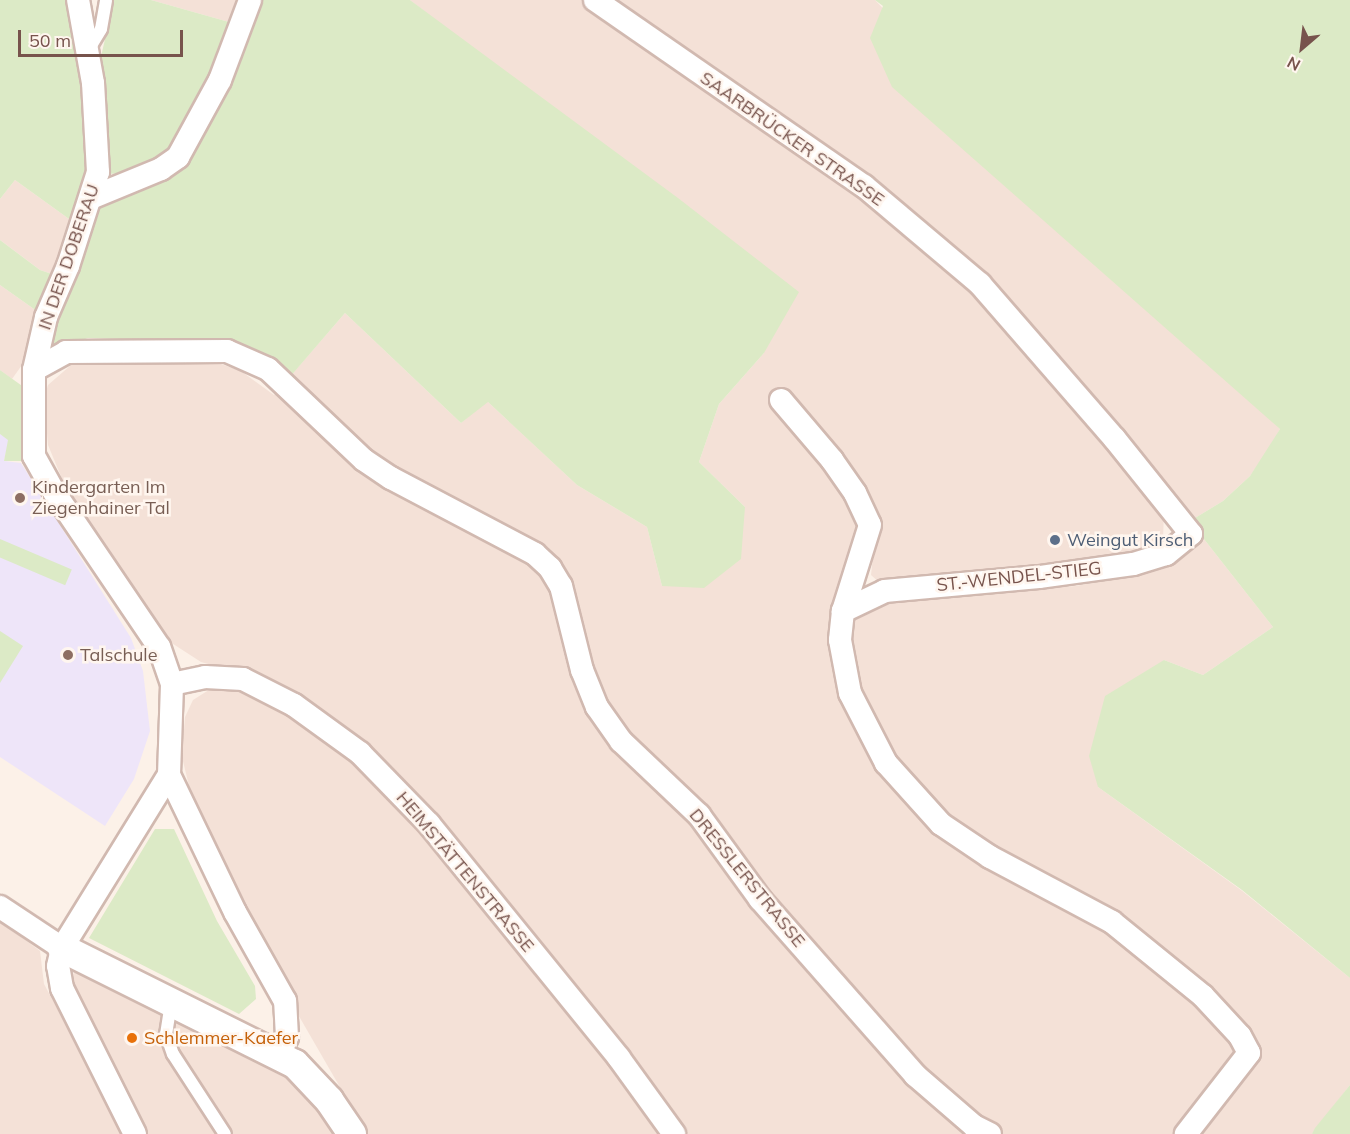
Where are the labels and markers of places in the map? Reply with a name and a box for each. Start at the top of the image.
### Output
place label: Kindergarten Im Ziegenhainer Tal [32,477,170,520]
marker: Kindergarten Im Ziegenhainer Tal [13,491,27,505]
place label: Weingut Kirsch [1067,529,1193,551]
marker: Weingut Kirsch [1048,533,1062,547]
place label: Talschule [80,644,157,666]
marker: Talschule [61,648,75,662]
place label: Schlemmer-Kaefer [144,1027,298,1049]
marker: Schlemmer-Kaefer [125,1031,139,1045]

